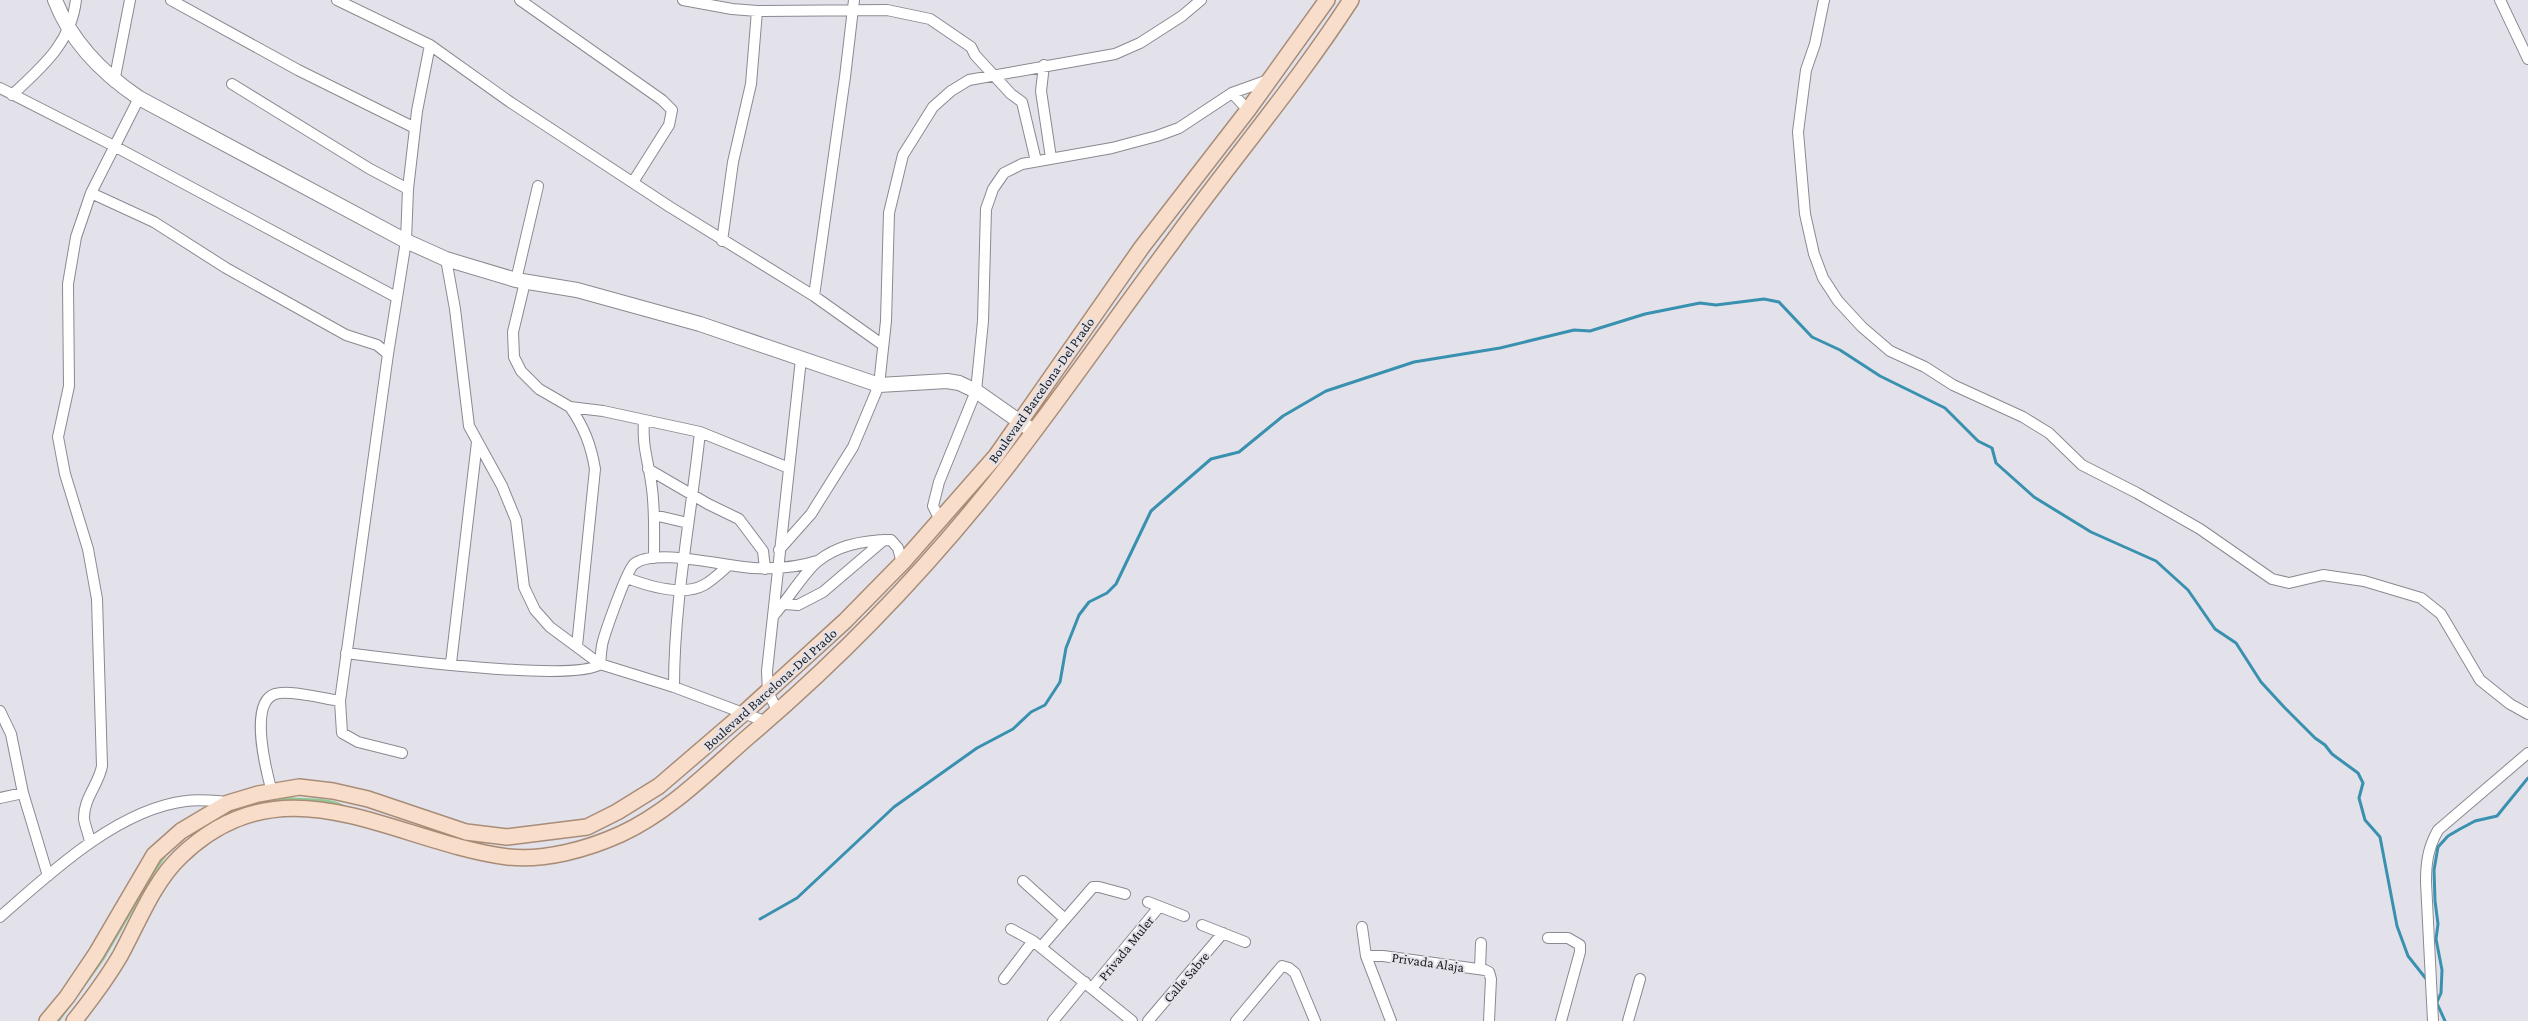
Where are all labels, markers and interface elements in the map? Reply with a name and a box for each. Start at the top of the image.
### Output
street label: Boulevard Barcelona-Del Prado [985,314,1098,466]
street label: Boulevard Barcelona-Del Prado [700,625,840,753]
street label: Privada Muler [1095,912,1157,984]
street label: Calle Sabre [1160,948,1212,1006]
street label: Privada Alaja [1391,949,1466,976]

